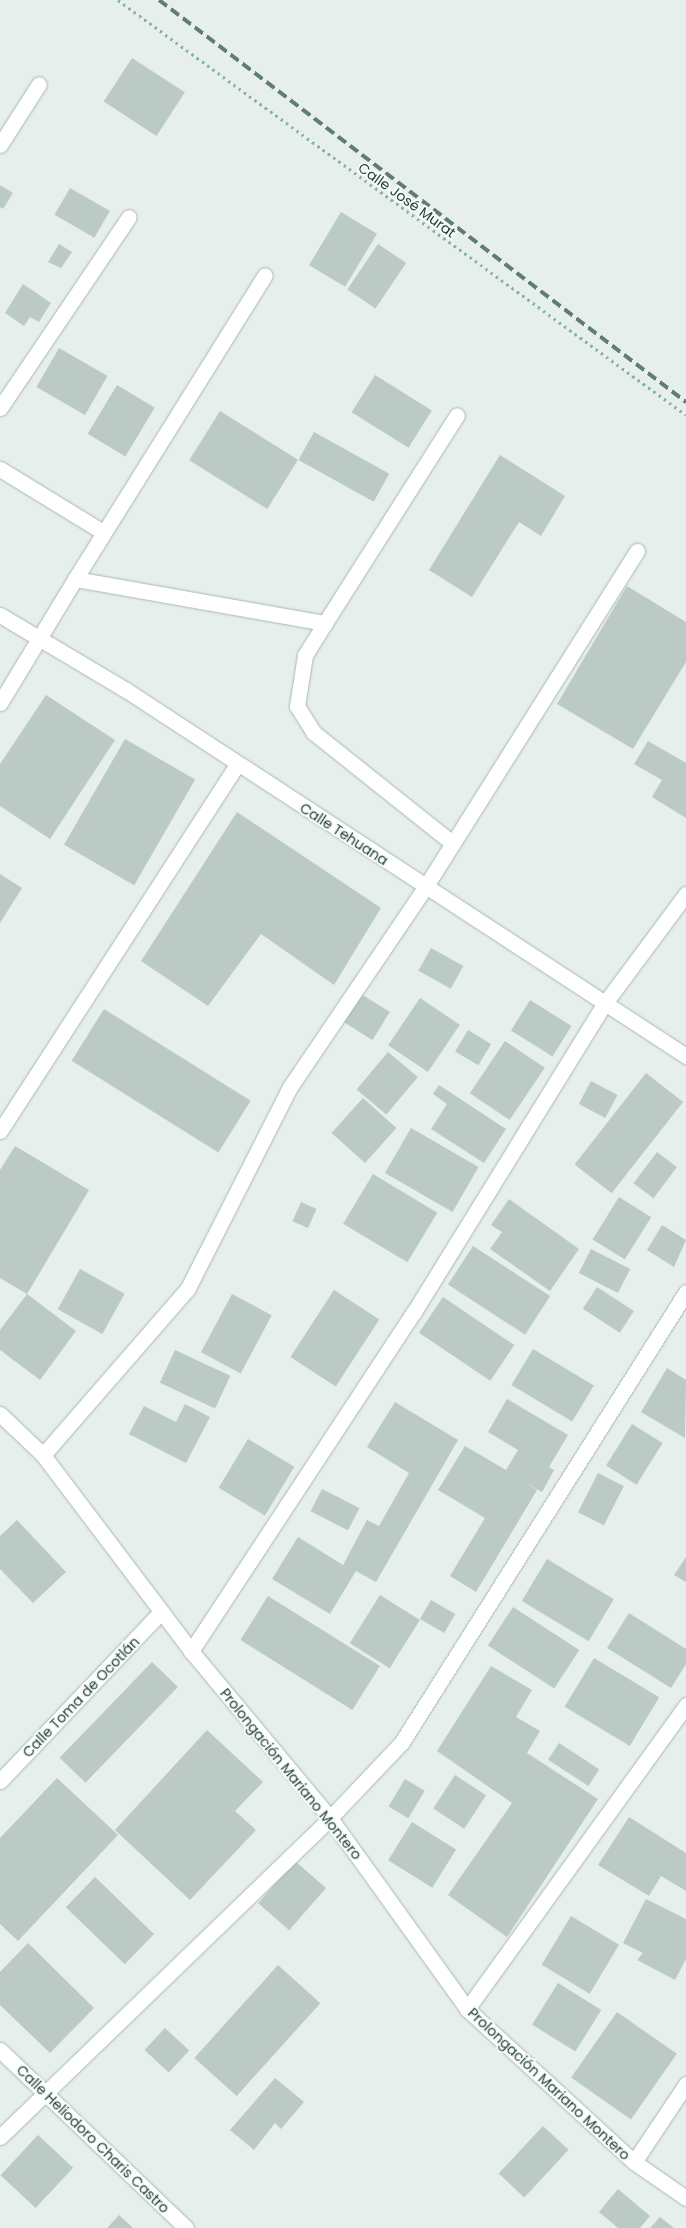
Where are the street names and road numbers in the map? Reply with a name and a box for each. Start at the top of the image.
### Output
street label: Calle José Murat [355,159,459,241]
street label: Calle Tehuana [297,799,391,869]
street label: Calle Toma de Ocotlán [19,1633,143,1761]
street label: Prolongación Mariano Montero [217,1685,365,1863]
street label: Prolongación Mariano Montero [464,2004,634,2164]
street label: Calle Heliodoro Charis Castro [13,2061,173,2217]

